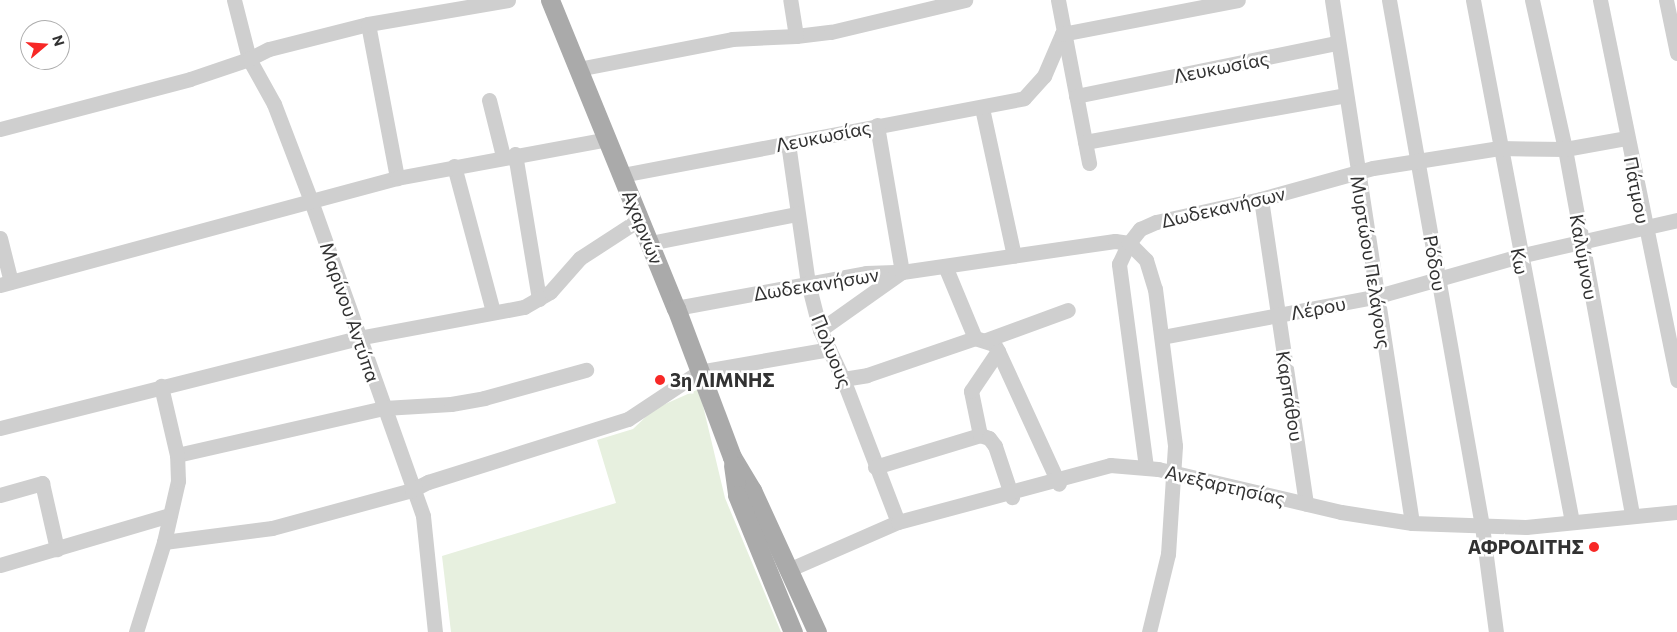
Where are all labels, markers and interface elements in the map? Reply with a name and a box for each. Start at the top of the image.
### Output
north arrow [20,20,70,70]
text: N [49,33,68,48]
street label: Λευκωσίας [1171,47,1271,87]
street label: Λευκωσίας [773,116,873,156]
street label: Πάτμου [1619,154,1655,226]
street label: Μυρτώου Πελάγους [1346,174,1396,350]
street label: Δωδεκανήσων [1159,182,1287,232]
street label: Αχαρνών [618,186,668,268]
street label: Καλύμνου [1565,212,1603,302]
street label: Ρόδου [1419,233,1451,293]
street label: Μαρίνου Αντύπα [315,239,385,385]
street label: Κω [1506,246,1534,276]
street label: Δωδεκανήσων [752,263,880,305]
street label: Λέρου [1288,291,1348,325]
street label: Πολυους [807,311,857,391]
street label: Καρπάθου [1272,349,1308,443]
place label: 3η ΛΙΜΝΗΣ [670,369,775,391]
marker: 3η ΛΙΜΝΗΣ [654,374,666,386]
street label: Ανεξαρτησίας [1163,460,1287,510]
place label: ΑΦΡΟΔΙΤΗΣ [1468,536,1584,558]
marker: ΑΦΡΟΔΙΤΗΣ [1588,541,1600,553]

